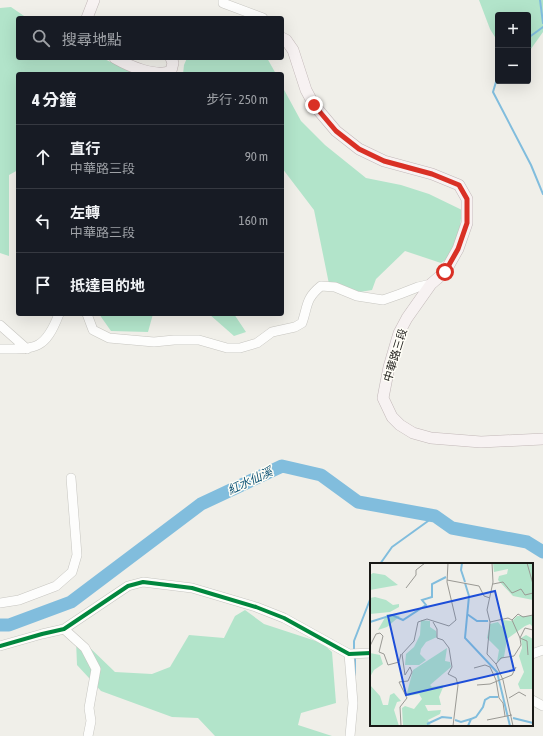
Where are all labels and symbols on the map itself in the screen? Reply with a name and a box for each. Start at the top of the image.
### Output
route end [305,96,323,114]
route start [436,263,454,281]
street label: 中華路三段 [381,327,409,383]
water label: 紅水仙溪 [225,464,277,497]
inset map [370,563,533,726]

